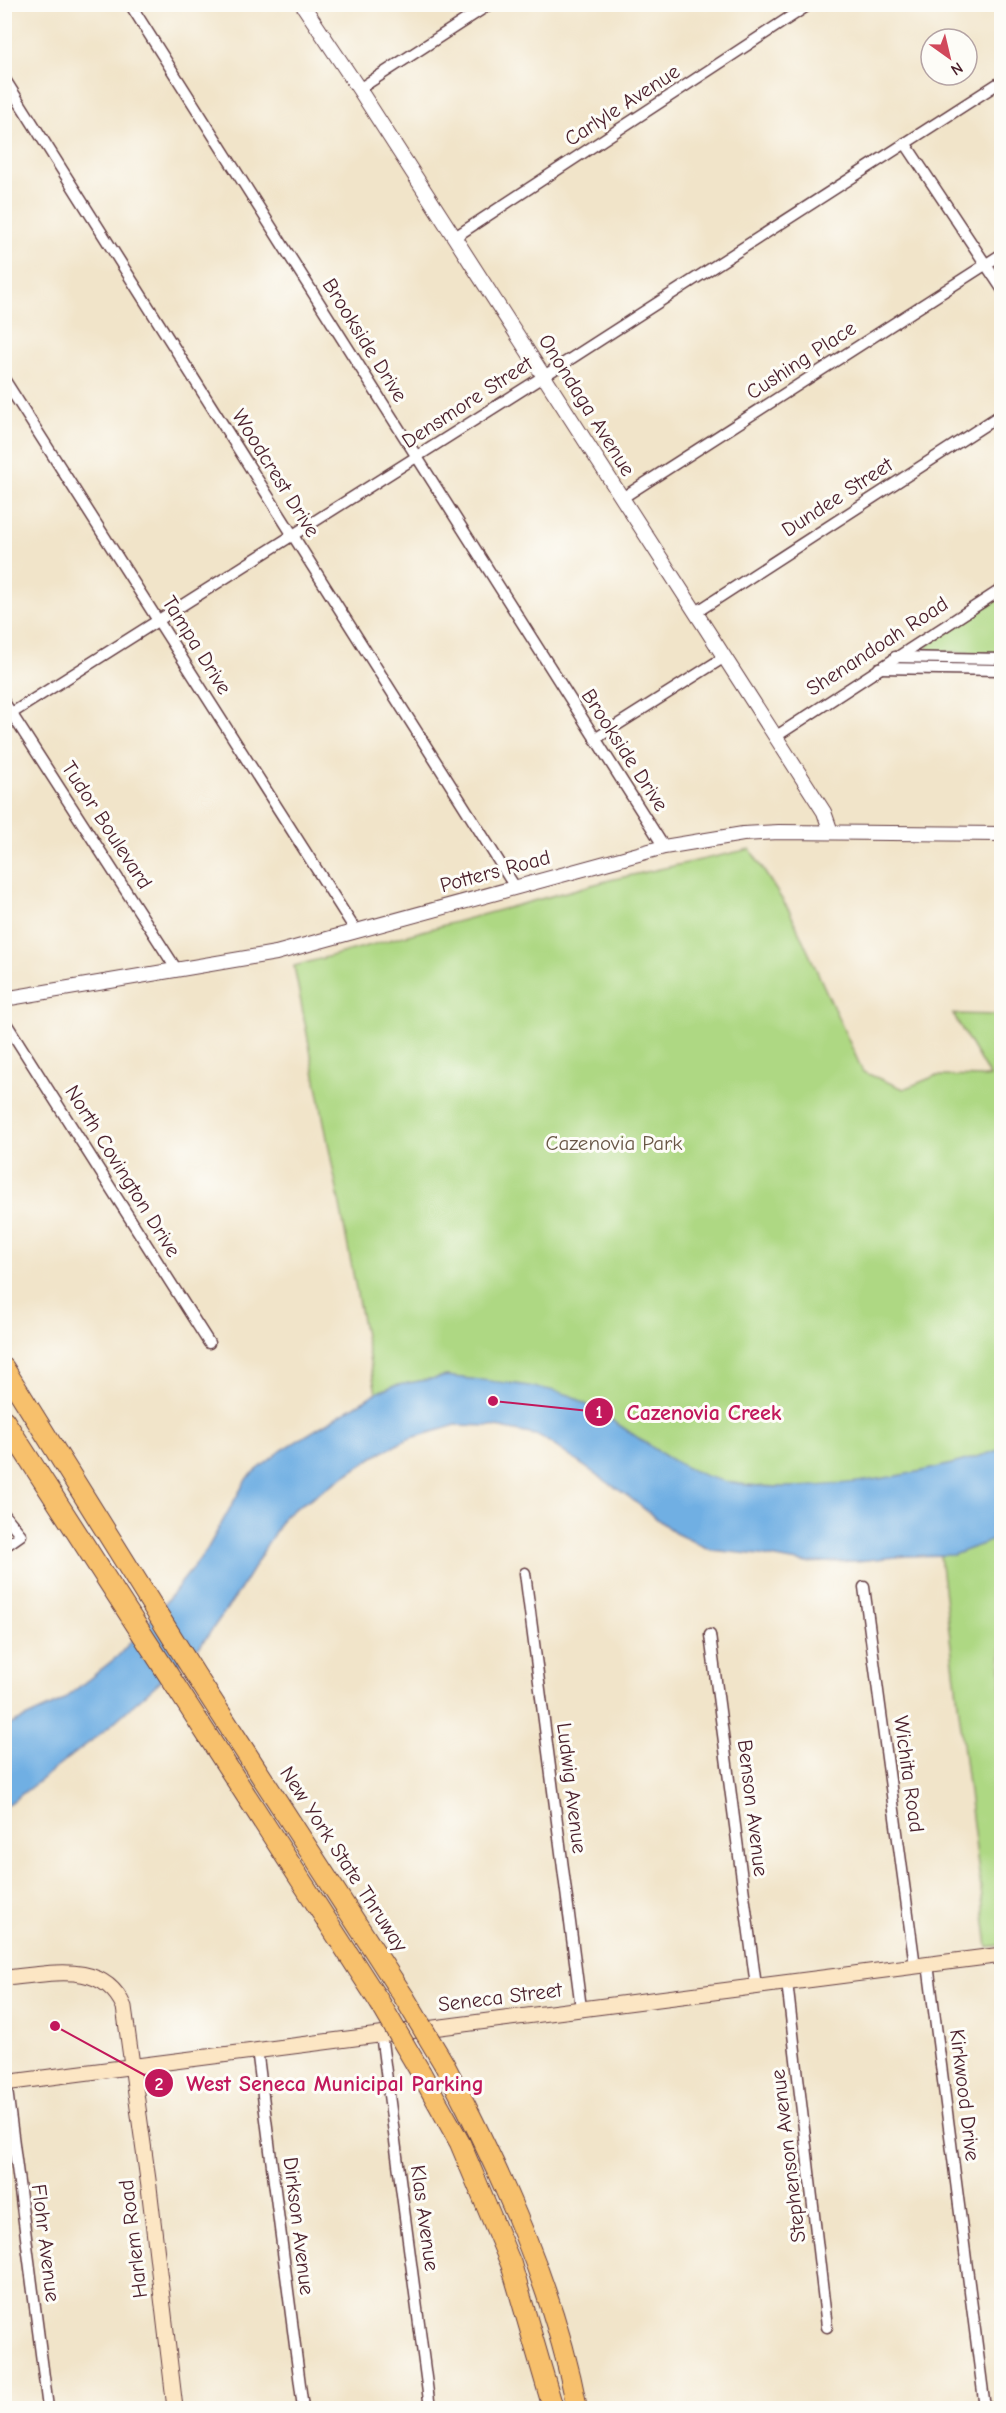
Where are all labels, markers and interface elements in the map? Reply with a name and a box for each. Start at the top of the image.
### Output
north arrow [919,27,979,87]
text: N [947,58,966,79]
street label: Carlyle Avenue [560,59,684,151]
street label: Brookside Drive [318,274,412,406]
street label: Cushing Place [742,316,860,404]
street label: Onondaga Avenue [534,330,640,480]
street label: Densmore Street [397,350,538,453]
street label: Woodcrest Drive [227,405,325,541]
street label: Dundee Street [777,452,898,542]
street label: Tampa Drive [157,591,237,699]
street label: Shenandoah Road [802,591,952,701]
street label: Brookside Drive [577,684,673,816]
street label: Tudor Boulevard [57,757,157,893]
street label: Potters Road [437,845,553,897]
street label: North Covington Drive [60,1081,186,1261]
park label: Cazenovia Park [546,1131,682,1155]
callout: Cazenovia Creek [584,1392,793,1432]
text: Cazenovia Creek [627,1400,782,1426]
text: 1 [595,1402,603,1423]
street label: Wichita Road [889,1714,929,1834]
street label: Ludwig Avenue [552,1721,592,1855]
street label: Benson Avenue [733,1738,773,1878]
street label: New York State Thruway [275,1762,413,1957]
street label: Seneca Street [437,1977,564,2017]
street label: Kirkwood Drive [945,2028,985,2162]
callout: West Seneca Municipal Parking [144,2063,496,2103]
street label: Stephenson Avenue [765,2068,811,2244]
text: West Seneca Municipal Parking [186,2071,484,2097]
text: 2 [155,2074,164,2095]
street label: Dirkson Avenue [279,2156,319,2296]
street label: Klas Avenue [406,2163,444,2273]
street label: Harlem Road [114,2178,152,2300]
street label: Flohr Avenue [27,2183,65,2303]

